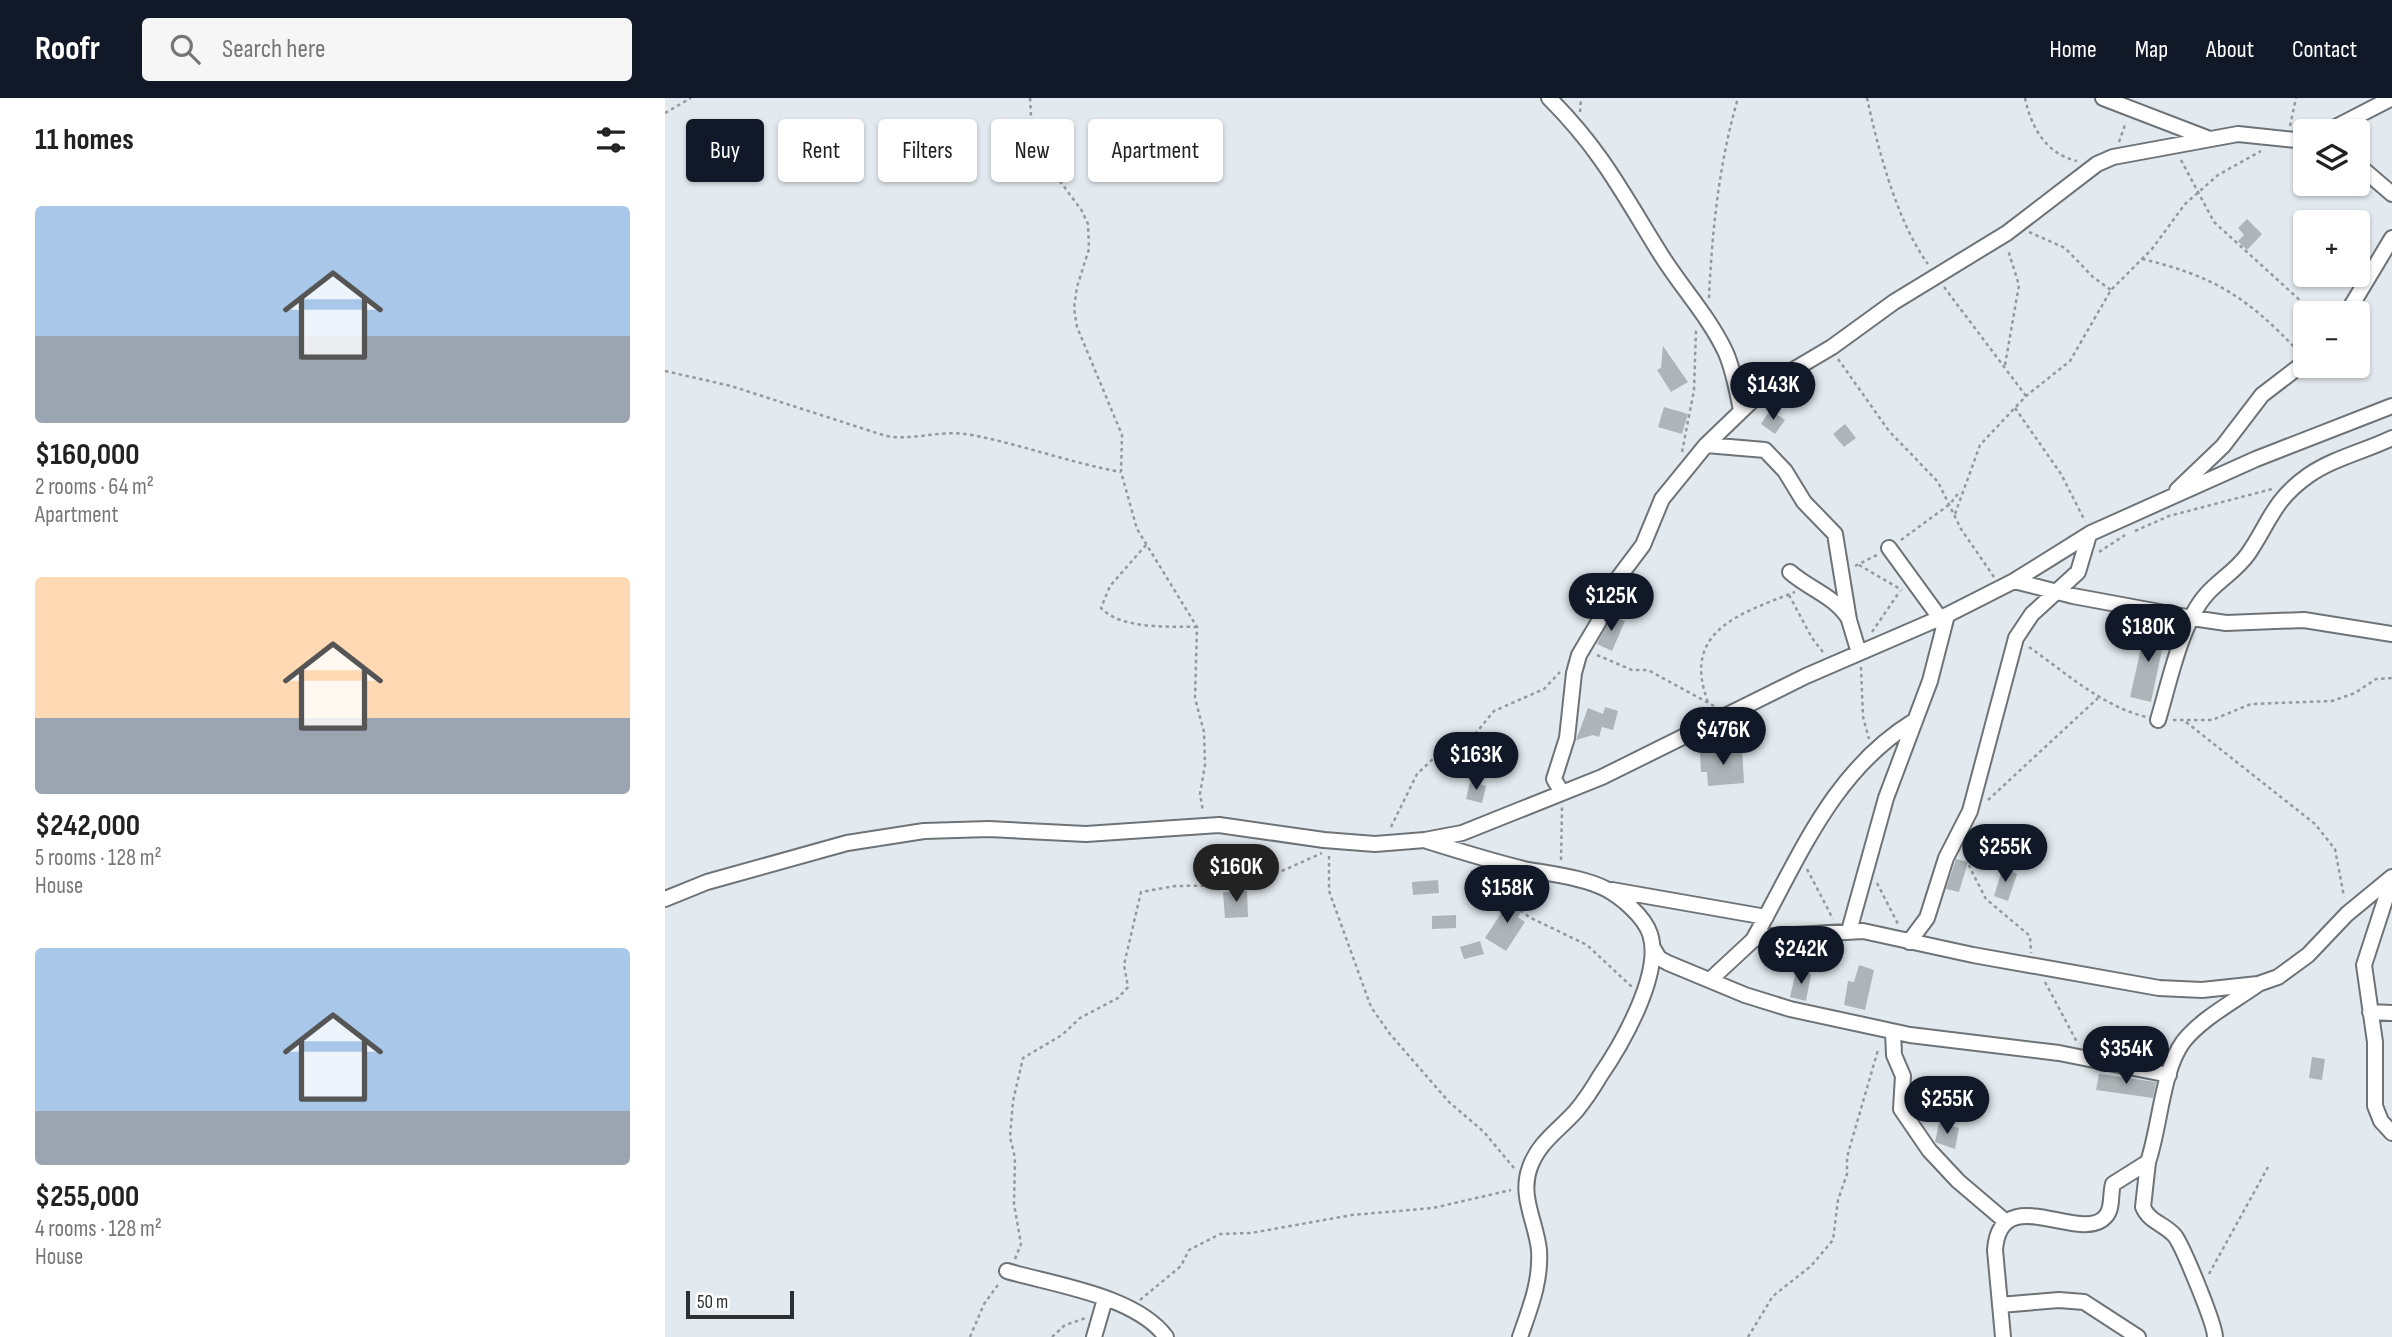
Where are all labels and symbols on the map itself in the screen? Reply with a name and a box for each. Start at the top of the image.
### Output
pin: $143K [1724,362,1822,422]
pin: $125K [1562,574,1660,633]
pin: $180K [2099,604,2197,664]
pin: $476K [1674,708,1772,767]
pin: $163K [1427,732,1525,792]
pin: $255K [1956,824,2054,884]
pin: $160K [1187,844,1285,904]
pin: $158K [1458,866,1556,925]
pin: $242K [1752,926,1850,986]
pin: $354K [2077,1026,2175,1086]
pin: $255K [1898,1076,1996,1136]
scale bar [686,1288,795,1320]

